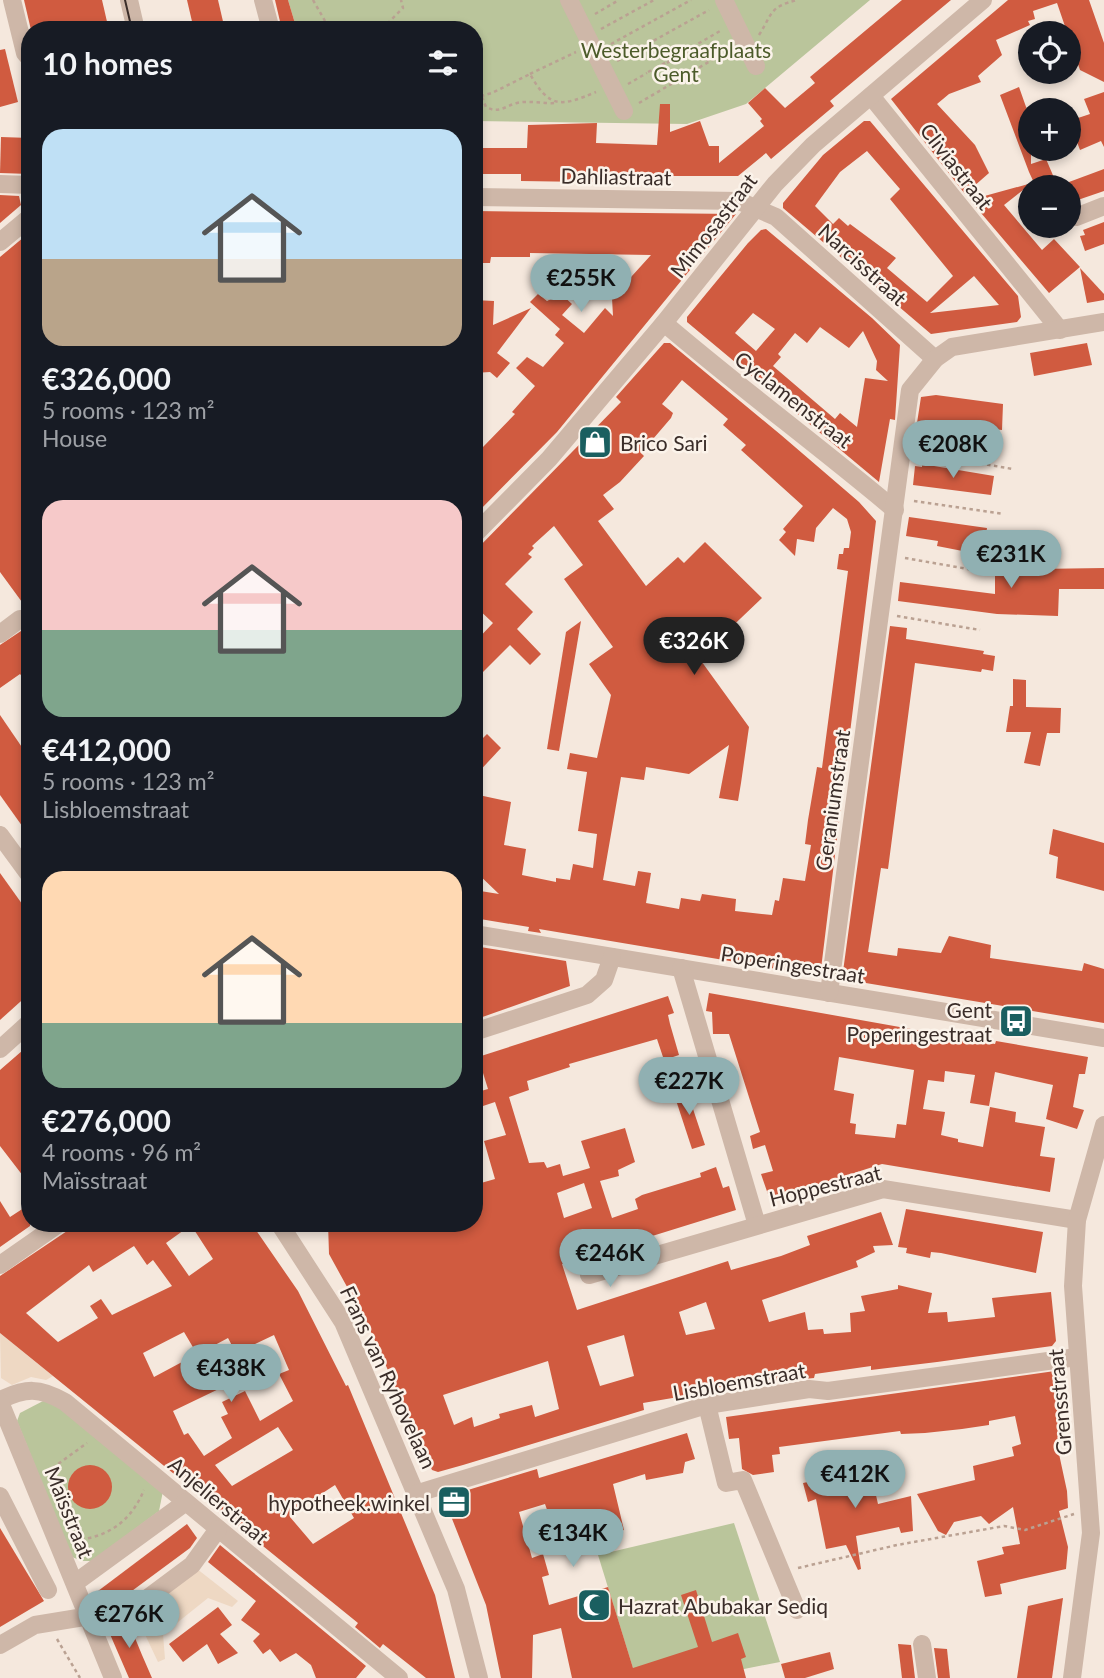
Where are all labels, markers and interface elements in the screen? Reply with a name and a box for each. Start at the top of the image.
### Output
map controls [1018,21,1081,238]
button: locate [1018,21,1081,84]
park label: Westerbegraafplaats Gent [581,37,771,86]
icon: filters [424,44,462,82]
text: 10 homes [42,45,173,81]
button: + [1018,98,1081,161]
street label: Cliviastraat [916,118,999,215]
street label: Dahliastraat [560,163,672,189]
street label: Mimosastraat [665,168,762,282]
icon: home [189,175,315,301]
button: − [1018,175,1081,238]
street label: Narcisstraat [814,218,913,310]
pin: €255K [532,254,630,314]
text: €255K [546,263,616,291]
street label: Cyclamenstraat [730,345,858,453]
text: €326,000 [42,360,171,396]
text: 5 rooms · 123 m² [42,396,214,424]
pin: €208K [904,420,1002,480]
shop icon: Brico Sari [576,423,614,461]
text: House [42,424,107,452]
text: €208K [918,429,988,457]
place label: Brico Sari [620,430,708,455]
pin: €231K [962,530,1060,590]
text: €231K [976,539,1046,567]
icon: home [189,546,315,672]
pin: €326K [645,618,743,677]
text: €326K [659,626,729,654]
street label: Geraniumstraat [810,727,854,872]
text: €412,000 [42,731,171,767]
text: 5 rooms · 123 m² [42,767,214,795]
text: Lisbloemstraat [42,795,189,823]
icon: home [189,917,315,1043]
street label: Poperingestraat [719,940,867,988]
place label: Gent Poperingestraat [847,997,992,1046]
bus stop icon: Gent Poperingestraat [997,1002,1035,1040]
pin: €227K [640,1058,738,1117]
text: €227K [654,1066,724,1094]
text: €276,000 [42,1102,171,1138]
text: 4 rooms · 96 m² [42,1138,201,1166]
street label: Hoppestraat [766,1159,884,1211]
text: Maïsstraat [42,1166,147,1194]
pin: €246K [561,1230,659,1289]
text: €246K [575,1238,645,1266]
street label: Frans van Ryhovelaan [336,1282,442,1472]
pin: €438K [182,1344,280,1404]
street label: Grensstraat [1042,1347,1076,1456]
text: €438K [196,1353,266,1381]
street label: Lisbloemstraat [671,1357,808,1405]
pin: €412K [806,1450,904,1510]
street label: Anjelierstraat [164,1451,275,1549]
text: €412K [820,1459,890,1487]
street label: Maïsstraat [40,1463,100,1562]
office icon: hypotheek.winkel [435,1483,473,1521]
place label: hypotheek.winkel [268,1490,430,1515]
pin: €134K [524,1510,622,1569]
text: €134K [538,1518,608,1546]
mosque icon: Hazrat Abubakar Sediq [575,1586,613,1624]
pin: €276K [80,1590,178,1650]
place label: Hazrat Abubakar Sediq [618,1593,828,1618]
text: €276K [94,1599,164,1627]

